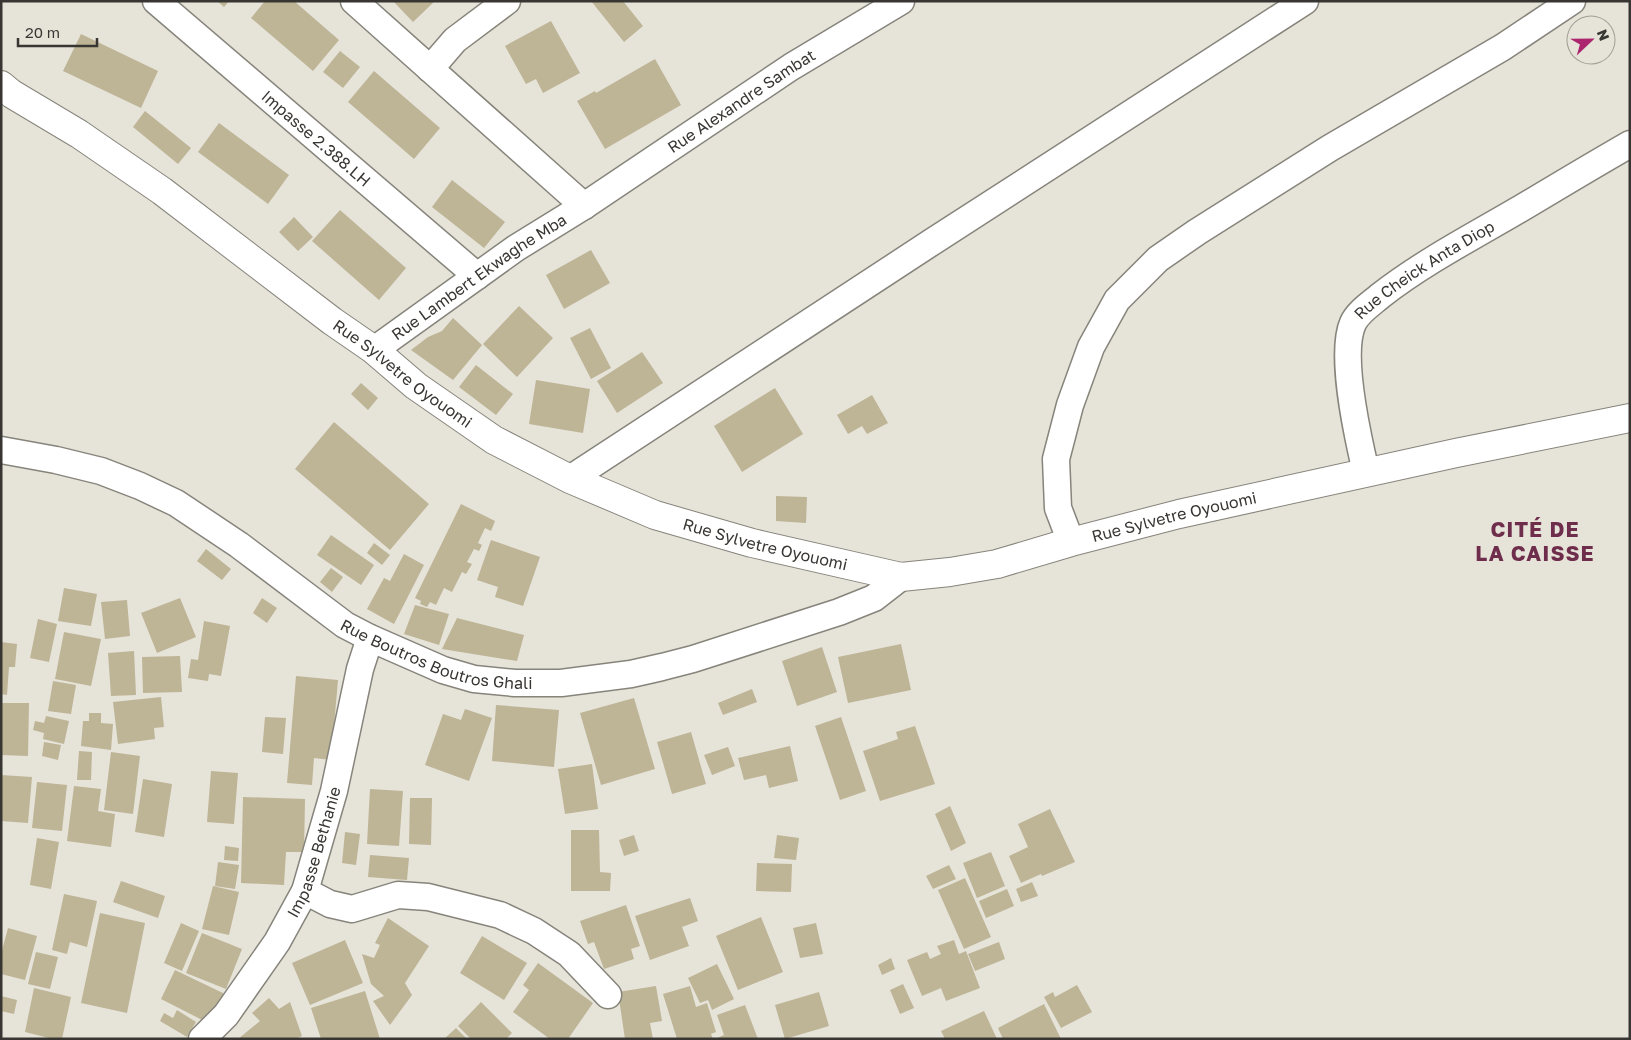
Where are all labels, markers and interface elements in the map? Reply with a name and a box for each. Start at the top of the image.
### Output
scale bar [18,15,96,47]
north arrow [1566,15,1616,65]
text: 20 m [25,23,60,41]
text: N [1594,27,1613,43]
street label: Rue Alexandre Sambat [664,45,819,157]
street label: Impasse 2.388.LH [258,86,375,191]
street label: Rue Lambert Ekwaghe Mba [387,209,570,344]
street label: Rue Cheick Anta Diop [1350,216,1498,323]
street label: Rue Sylvetre Oyouomi [329,315,476,432]
street label: Rue Sylvetre Oyouomi [1089,487,1258,546]
street label: Rue Sylvetre Oyouomi [681,514,849,574]
district label: CITÉ DE LA CAISSE [1475,516,1595,566]
street label: Rue Boutros Boutros Ghali [337,614,533,693]
street label: Impasse Bethanie [282,784,345,921]

